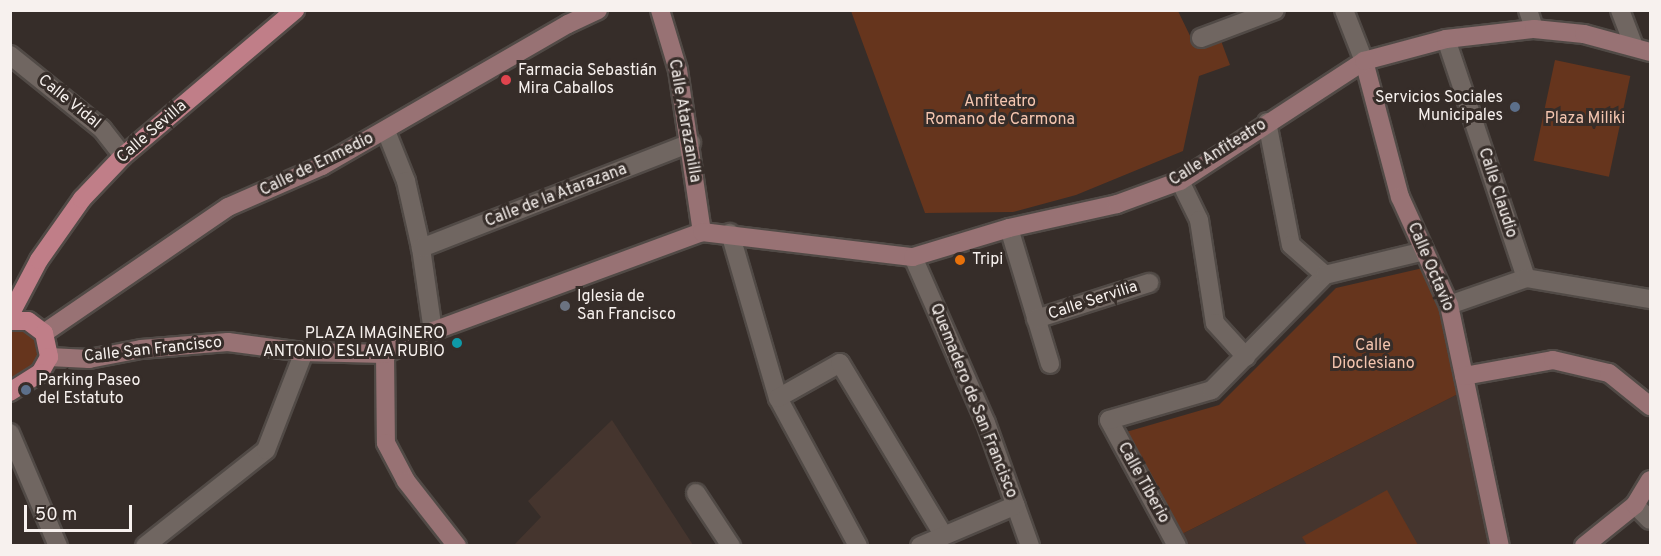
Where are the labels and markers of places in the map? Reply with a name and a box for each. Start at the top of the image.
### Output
place label: Farmacia Sebastián Mira Caballos [518,61,657,99]
marker: Farmacia Sebastián Mira Caballos [499,73,513,87]
place label: Servicios Sociales Municipales [1375,88,1503,126]
marker: Servicios Sociales Municipales [1508,100,1522,114]
place label: Tripi [972,250,1003,270]
marker: Tripi [953,253,967,267]
place label: Iglesia de San Francisco [577,287,676,325]
marker: Iglesia de San Francisco [558,299,572,313]
place label: PLAZA IMAGINERO ANTONIO ESLAVA RUBIO [262,324,445,362]
marker: PLAZA IMAGINERO ANTONIO ESLAVA RUBIO [450,336,464,350]
place label: Parking Paseo del Estatuto [38,371,140,409]
marker: Parking Paseo del Estatuto [19,383,33,397]

